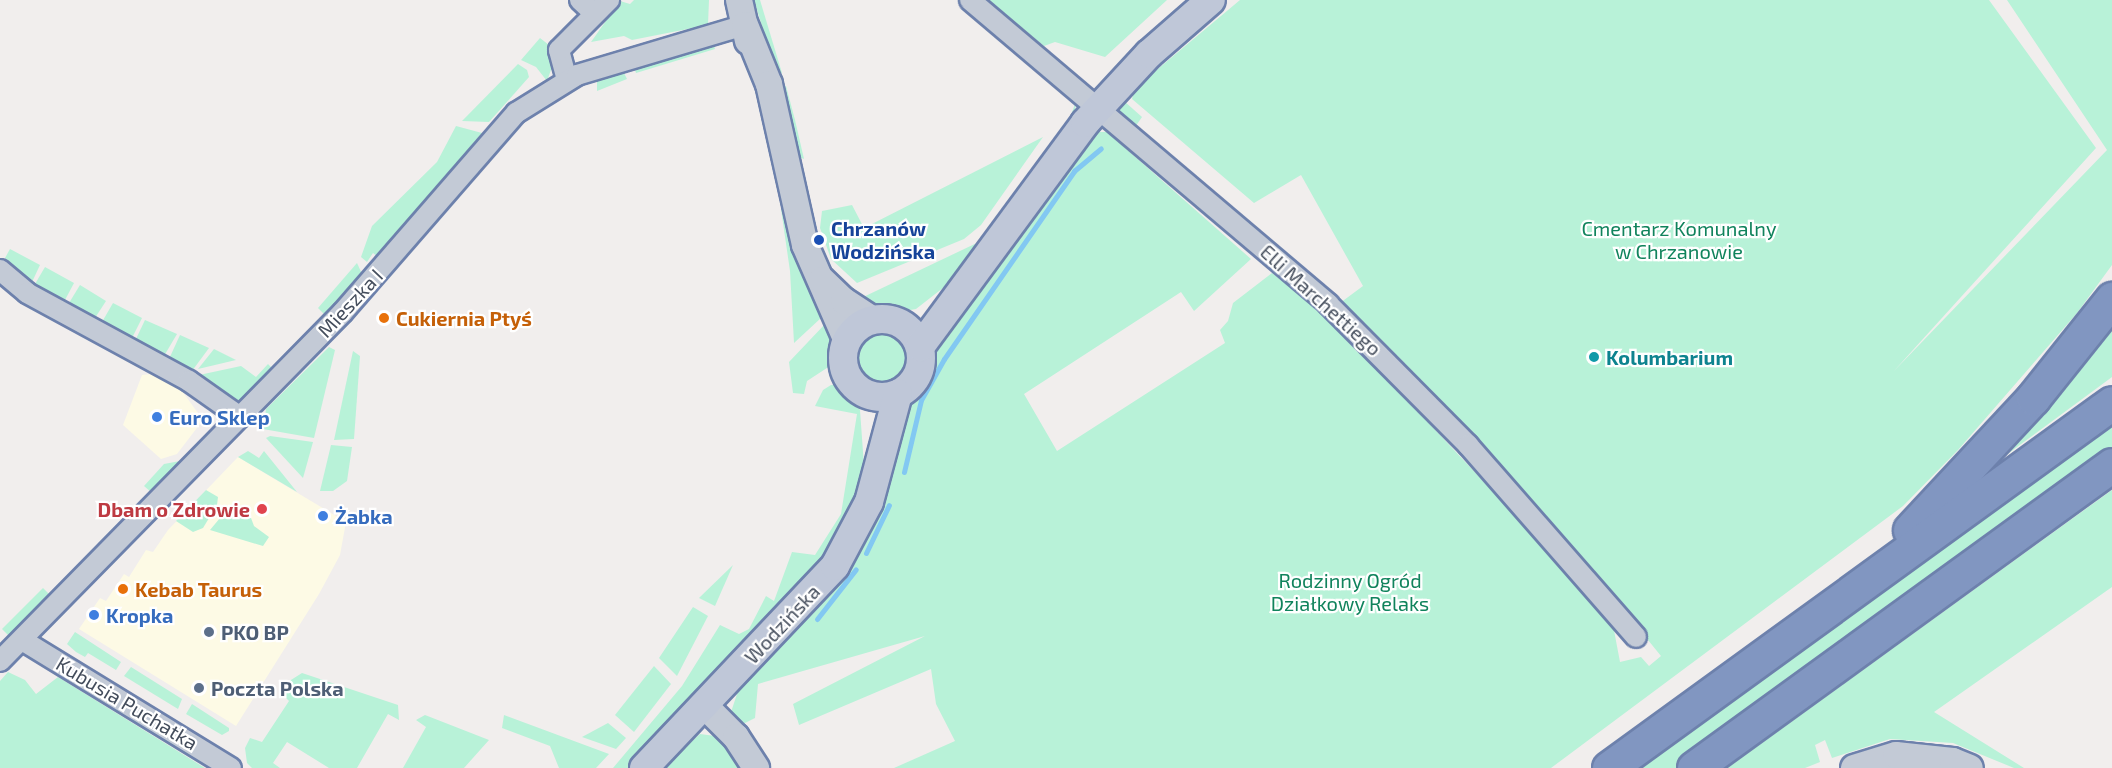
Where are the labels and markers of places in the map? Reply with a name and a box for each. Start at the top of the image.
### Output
place label: Chrzanów Wodzińska [831,216,935,263]
marker: Chrzanów Wodzińska [812,233,826,247]
place label: Cukiernia Ptyś [396,306,532,330]
marker: Cukiernia Ptyś [377,311,391,325]
place label: Kolumbarium [1606,345,1733,369]
marker: Kolumbarium [1587,350,1601,364]
place label: Euro Sklep [169,405,270,429]
marker: Euro Sklep [150,410,164,424]
place label: Dbam o Zdrowie [97,497,250,521]
marker: Dbam o Zdrowie [255,502,269,516]
place label: Żabka [335,504,393,528]
marker: Żabka [316,509,330,523]
place label: Kebab Taurus [135,577,263,601]
marker: Kebab Taurus [116,582,130,596]
place label: Kropka [106,603,173,627]
marker: Kropka [87,608,101,622]
place label: PKO BP [221,620,289,644]
marker: PKO BP [202,625,216,639]
place label: Poczta Polska [211,676,344,700]
marker: Poczta Polska [192,681,206,695]

